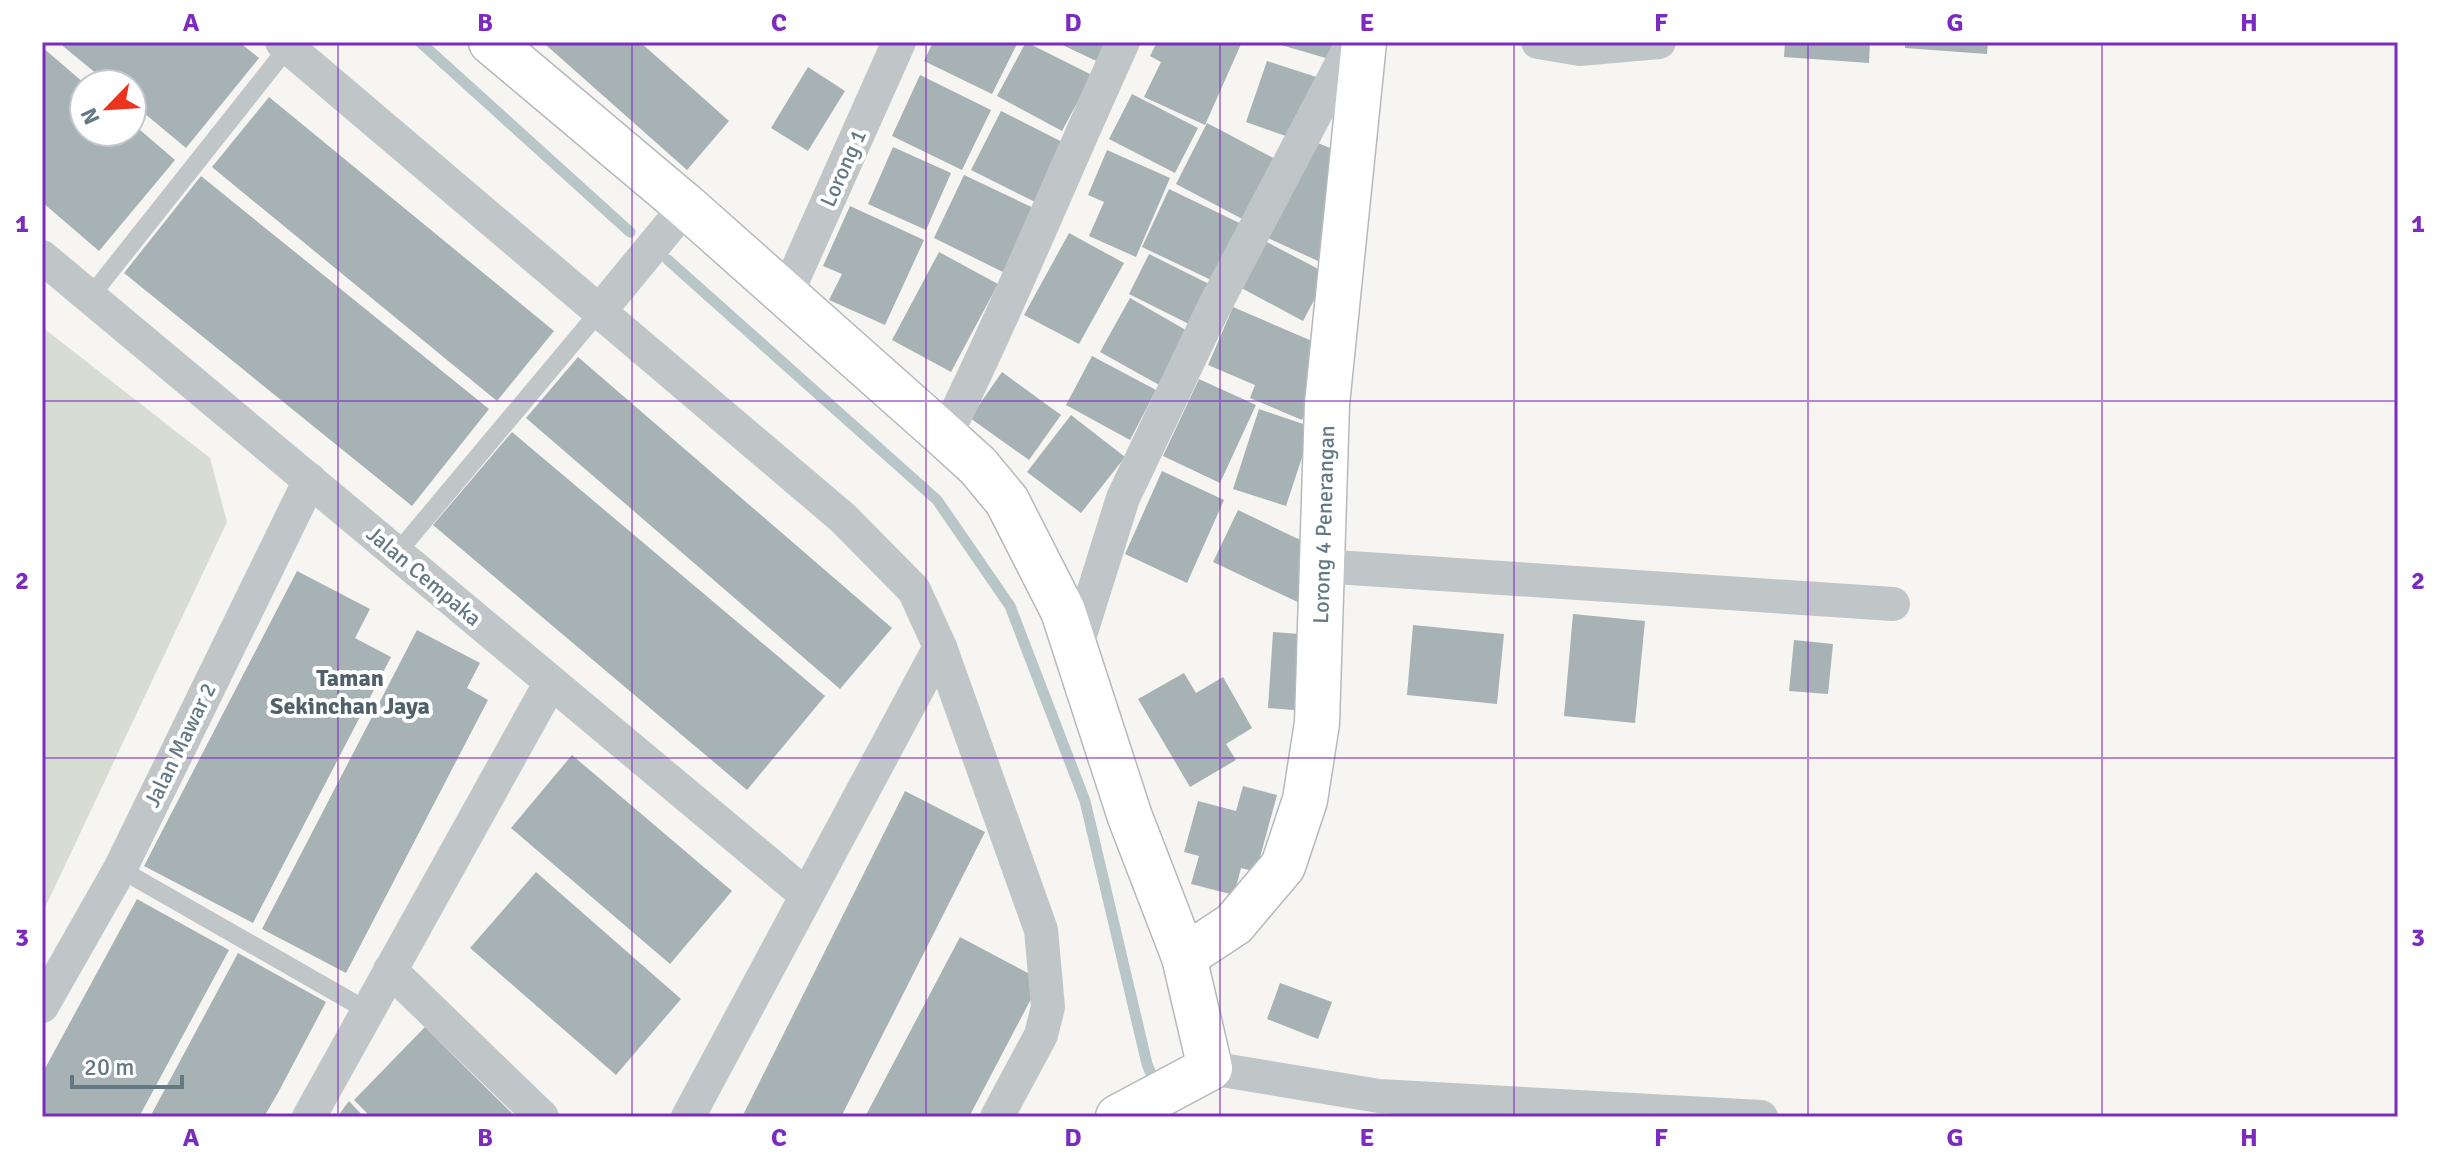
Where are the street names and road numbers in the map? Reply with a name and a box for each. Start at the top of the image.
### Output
street label: Lorong 1 [814,125,872,211]
street label: Lorong 4 Penerangan [1307,425,1340,624]
street label: Jalan Cempaka [361,520,487,632]
street label: Jalan Mawar 2 [138,678,222,812]

